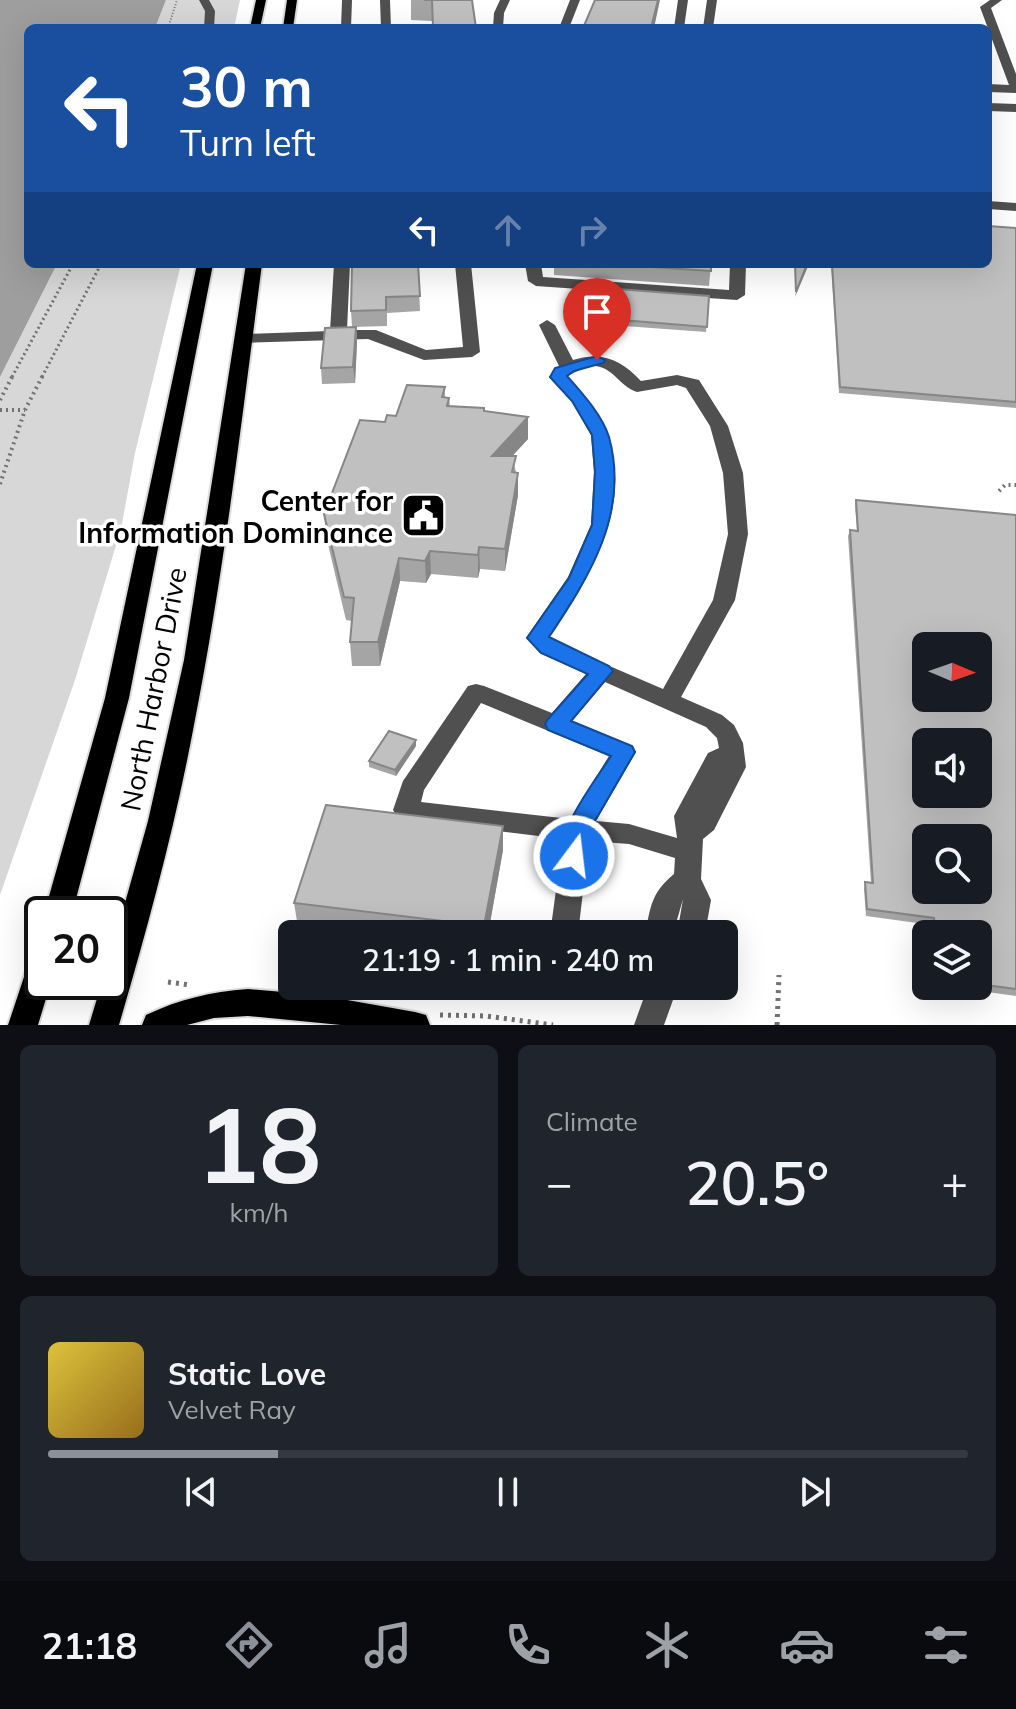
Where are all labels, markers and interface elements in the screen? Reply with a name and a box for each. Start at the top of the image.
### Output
text: 30 m [180,51,313,121]
icon: left [48,56,152,160]
text: Turn left [180,120,316,165]
icon: left [402,208,446,252]
icon: ahead [486,208,530,252]
icon: right [570,208,614,252]
pin [563,278,631,360]
icon: arrive [575,290,619,334]
place label: Center for Information Dominance [78,483,393,550]
public building icon: Center for Information Dominance [400,492,448,540]
street label: North Harbor Drive [112,564,194,814]
north arrow [912,632,992,712]
map controls [912,632,992,1000]
button: sound [912,728,992,808]
position arrow [532,814,616,898]
button: search [912,824,992,904]
speed limit sign: 20 [24,896,128,1000]
button: layers [912,920,992,1000]
text: 21:19 · 1 min · 240 m [362,941,654,979]
text: 18 [197,1078,321,1209]
text: Climate [546,1105,638,1138]
text: 20.5° [685,1145,829,1220]
text: − [546,1155,572,1210]
text: + [942,1155,968,1210]
text: km/h [230,1196,288,1229]
text: Static Love [168,1355,326,1393]
text: Velvet Ray [168,1393,296,1426]
icon: previous [179,1470,223,1514]
icon: pause [486,1470,530,1514]
icon: next [793,1470,837,1514]
icon: directions [221,1617,277,1673]
icon: music [360,1617,416,1673]
icon: phone [500,1617,556,1673]
icon: climate [639,1617,695,1673]
icon: car [779,1617,835,1673]
icon: filters [918,1617,974,1673]
text: 21:18 [42,1623,137,1668]

